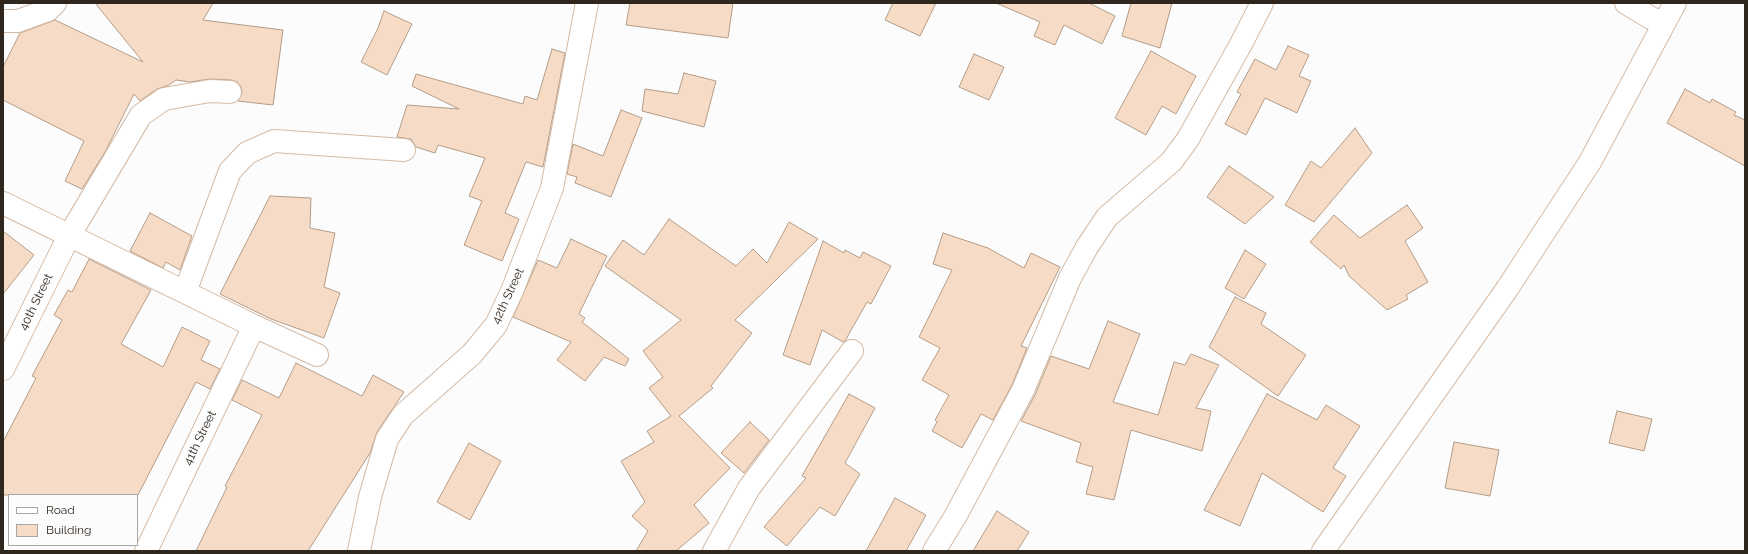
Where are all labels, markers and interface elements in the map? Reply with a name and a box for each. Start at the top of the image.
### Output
street label: 42th Street [489,266,527,326]
street label: 40th Street [16,271,56,333]
street label: 41th Street [181,408,219,468]
legend [8,494,138,546]
text: Road [46,503,75,517]
text: Building [46,523,92,537]

